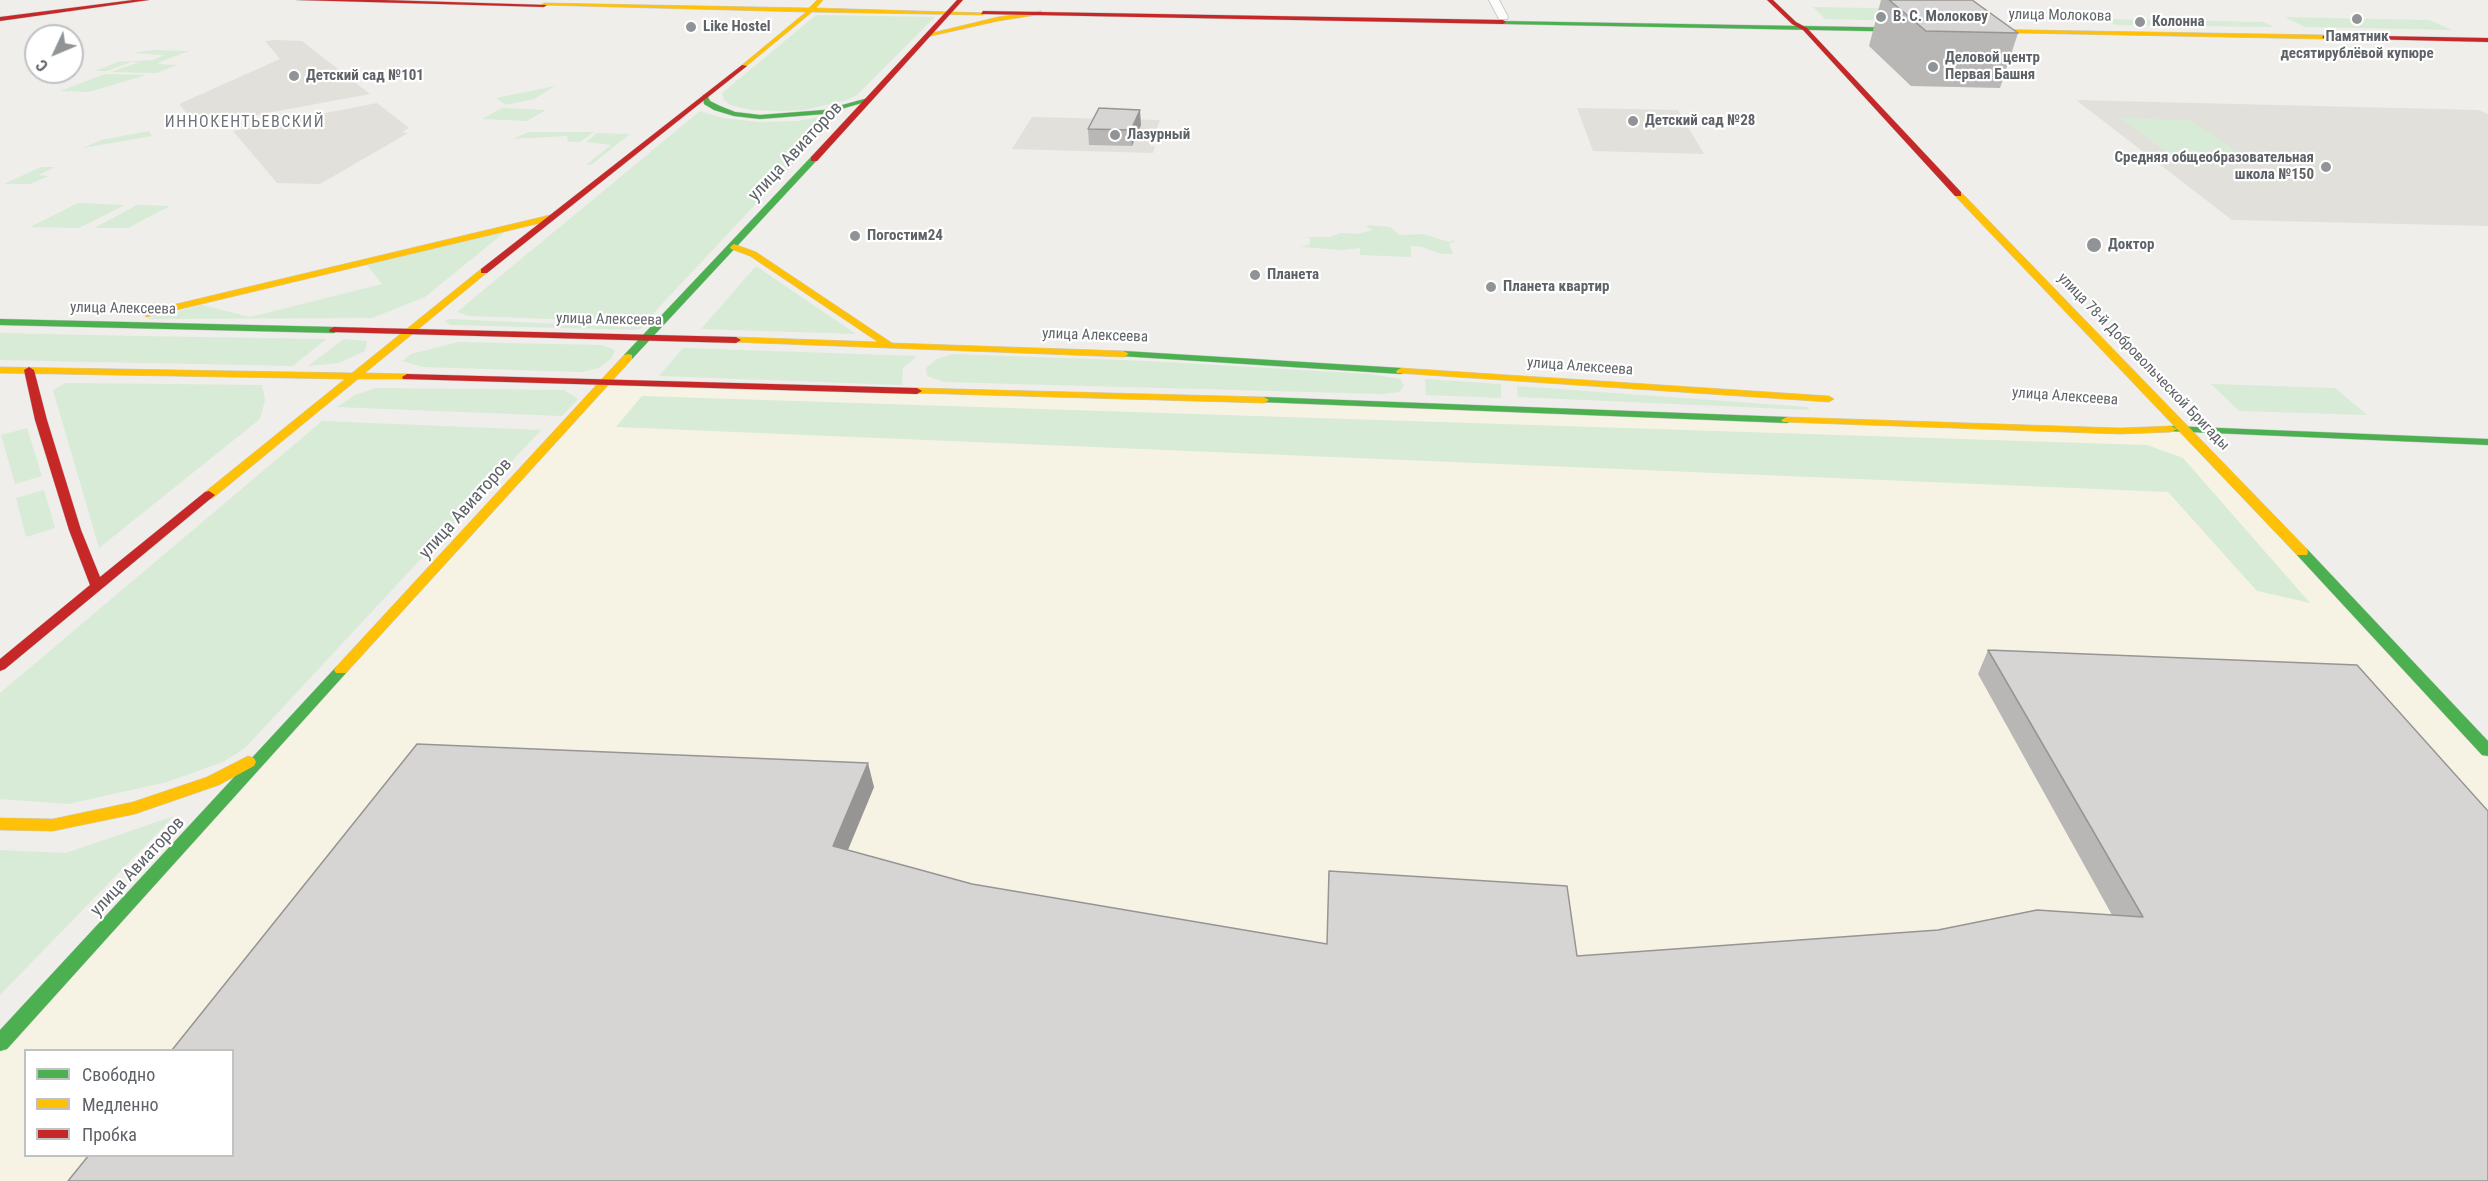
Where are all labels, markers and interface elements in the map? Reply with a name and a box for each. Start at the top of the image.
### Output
street label: улица Молокова [2008,6,2112,26]
place label: В. С. Молокову [1893,8,1988,26]
marker: В. С. Молокову [1874,10,1888,24]
marker: Памятник десятирублёвой купюре [2350,12,2364,26]
place label: Колонна [2152,13,2205,31]
marker: Колонна [2133,15,2147,29]
place label: Like Hostel [703,18,771,36]
marker: Like Hostel [684,20,698,34]
north arrow [24,24,84,84]
place label: Памятник десятирублёвой купюре [2280,28,2434,63]
place label: Деловой центр Первая Башня [1945,49,2040,84]
text: С [32,56,52,75]
marker: Деловой центр Первая Башня [1926,60,1940,74]
place label: Детский сад №101 [306,67,424,85]
marker: Детский сад №101 [287,69,301,83]
street label: улица Авиаторов [744,98,848,206]
place label: Детский сад №28 [1645,112,1755,130]
district label: ИННОКЕНТЬЕВСКИЙ [165,113,325,133]
marker: Детский сад №28 [1626,114,1640,128]
place label: Лазурный [1127,126,1190,144]
marker: Лазурный [1108,128,1122,142]
place label: Средняя общеобразовательная школа №150 [2115,149,2314,184]
marker: Средняя общеобразовательная школа №150 [2319,160,2333,174]
place label: Погостим24 [867,227,943,245]
marker: Погостим24 [848,229,862,243]
marker: Доктор [2085,236,2103,254]
place label: Доктор [2108,236,2154,254]
place label: Планета [1267,266,1319,284]
marker: Планета [1248,268,1262,282]
street label: улица 78-й Добровольческой Бригады [2053,270,2233,454]
place label: Планета квартир [1503,278,1610,296]
marker: Планета квартир [1484,280,1498,294]
street label: улица Алексеева [70,299,176,319]
street label: улица Алексеева [556,310,662,330]
street label: улица Алексеева [1042,325,1148,347]
street label: улица Алексеева [1526,354,1634,380]
street label: улица Алексеева [2011,384,2119,410]
street label: улица Авиаторов [415,454,517,564]
street label: улица Авиаторов [86,813,190,921]
legend [24,1049,234,1157]
text: Свободно [82,1064,155,1085]
text: Медленно [82,1094,159,1115]
text: Пробка [82,1124,137,1145]

